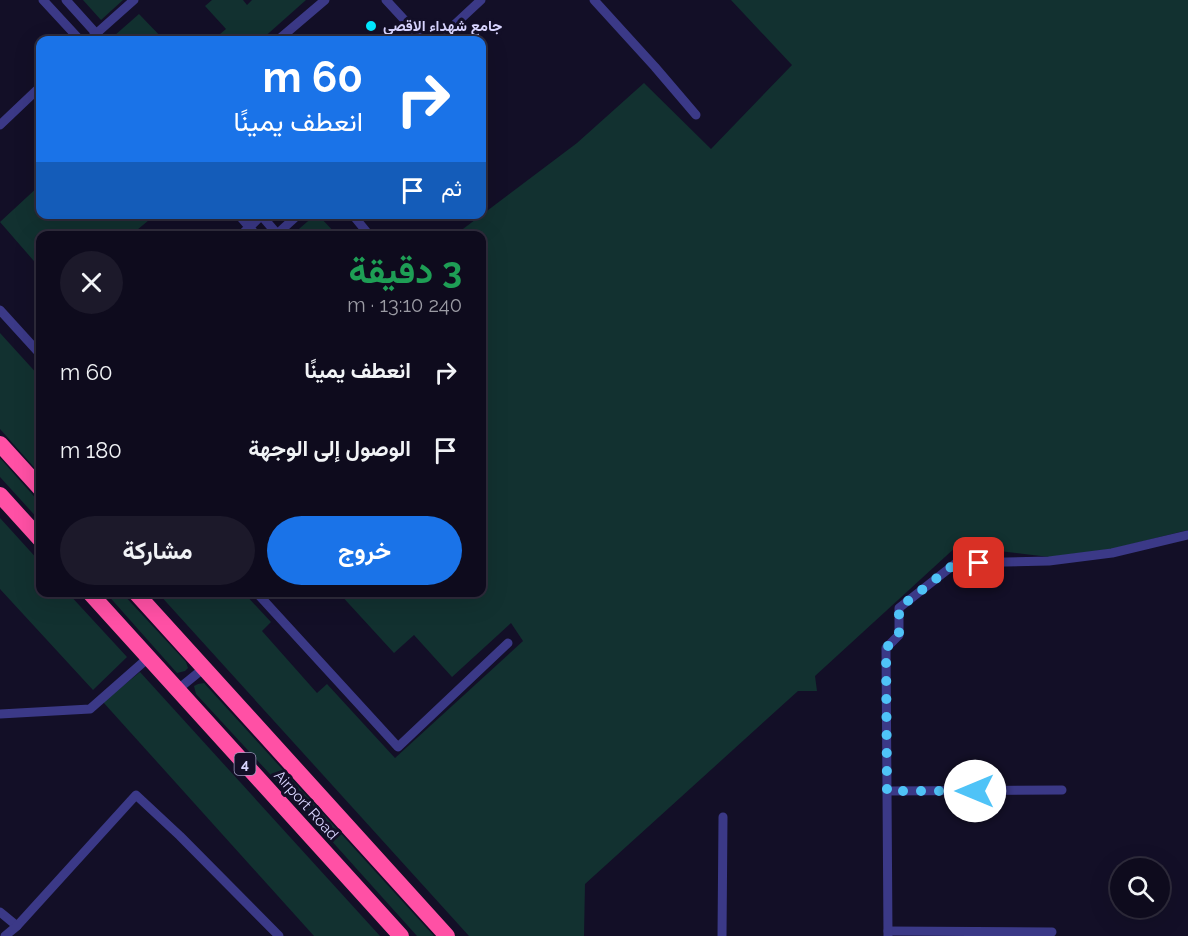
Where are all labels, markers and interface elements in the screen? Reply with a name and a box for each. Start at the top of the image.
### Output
place label: جامع شهداء الاقصى [383,17,502,36]
marker: جامع شهداء الاقصى [364,19,378,33]
text: 60 m [263,53,363,102]
icon: right [384,60,462,138]
text: انعطف يمينًا [234,106,363,137]
icon: arrive [396,174,429,207]
text: ثم [441,175,462,201]
text: 3 دقيقة [348,249,462,291]
button: close [60,251,123,314]
text: 240 m · 13:10 [347,293,462,317]
icon: right [429,356,462,389]
text: انعطف يمينًا [304,357,411,383]
text: 60 m [60,359,113,385]
icon: arrive [429,434,462,467]
text: الوصول إلى الوجهة [248,435,411,461]
text: 180 m [60,437,122,463]
button: مشاركة [60,516,255,585]
button: خروج [267,516,462,585]
pin [953,537,1004,588]
icon: arrive [962,546,995,579]
road number: 4 [234,753,256,775]
position arrow [943,759,1007,823]
street label: Airport Road [270,767,342,843]
map controls [1110,858,1170,918]
button: search [1110,858,1170,918]

